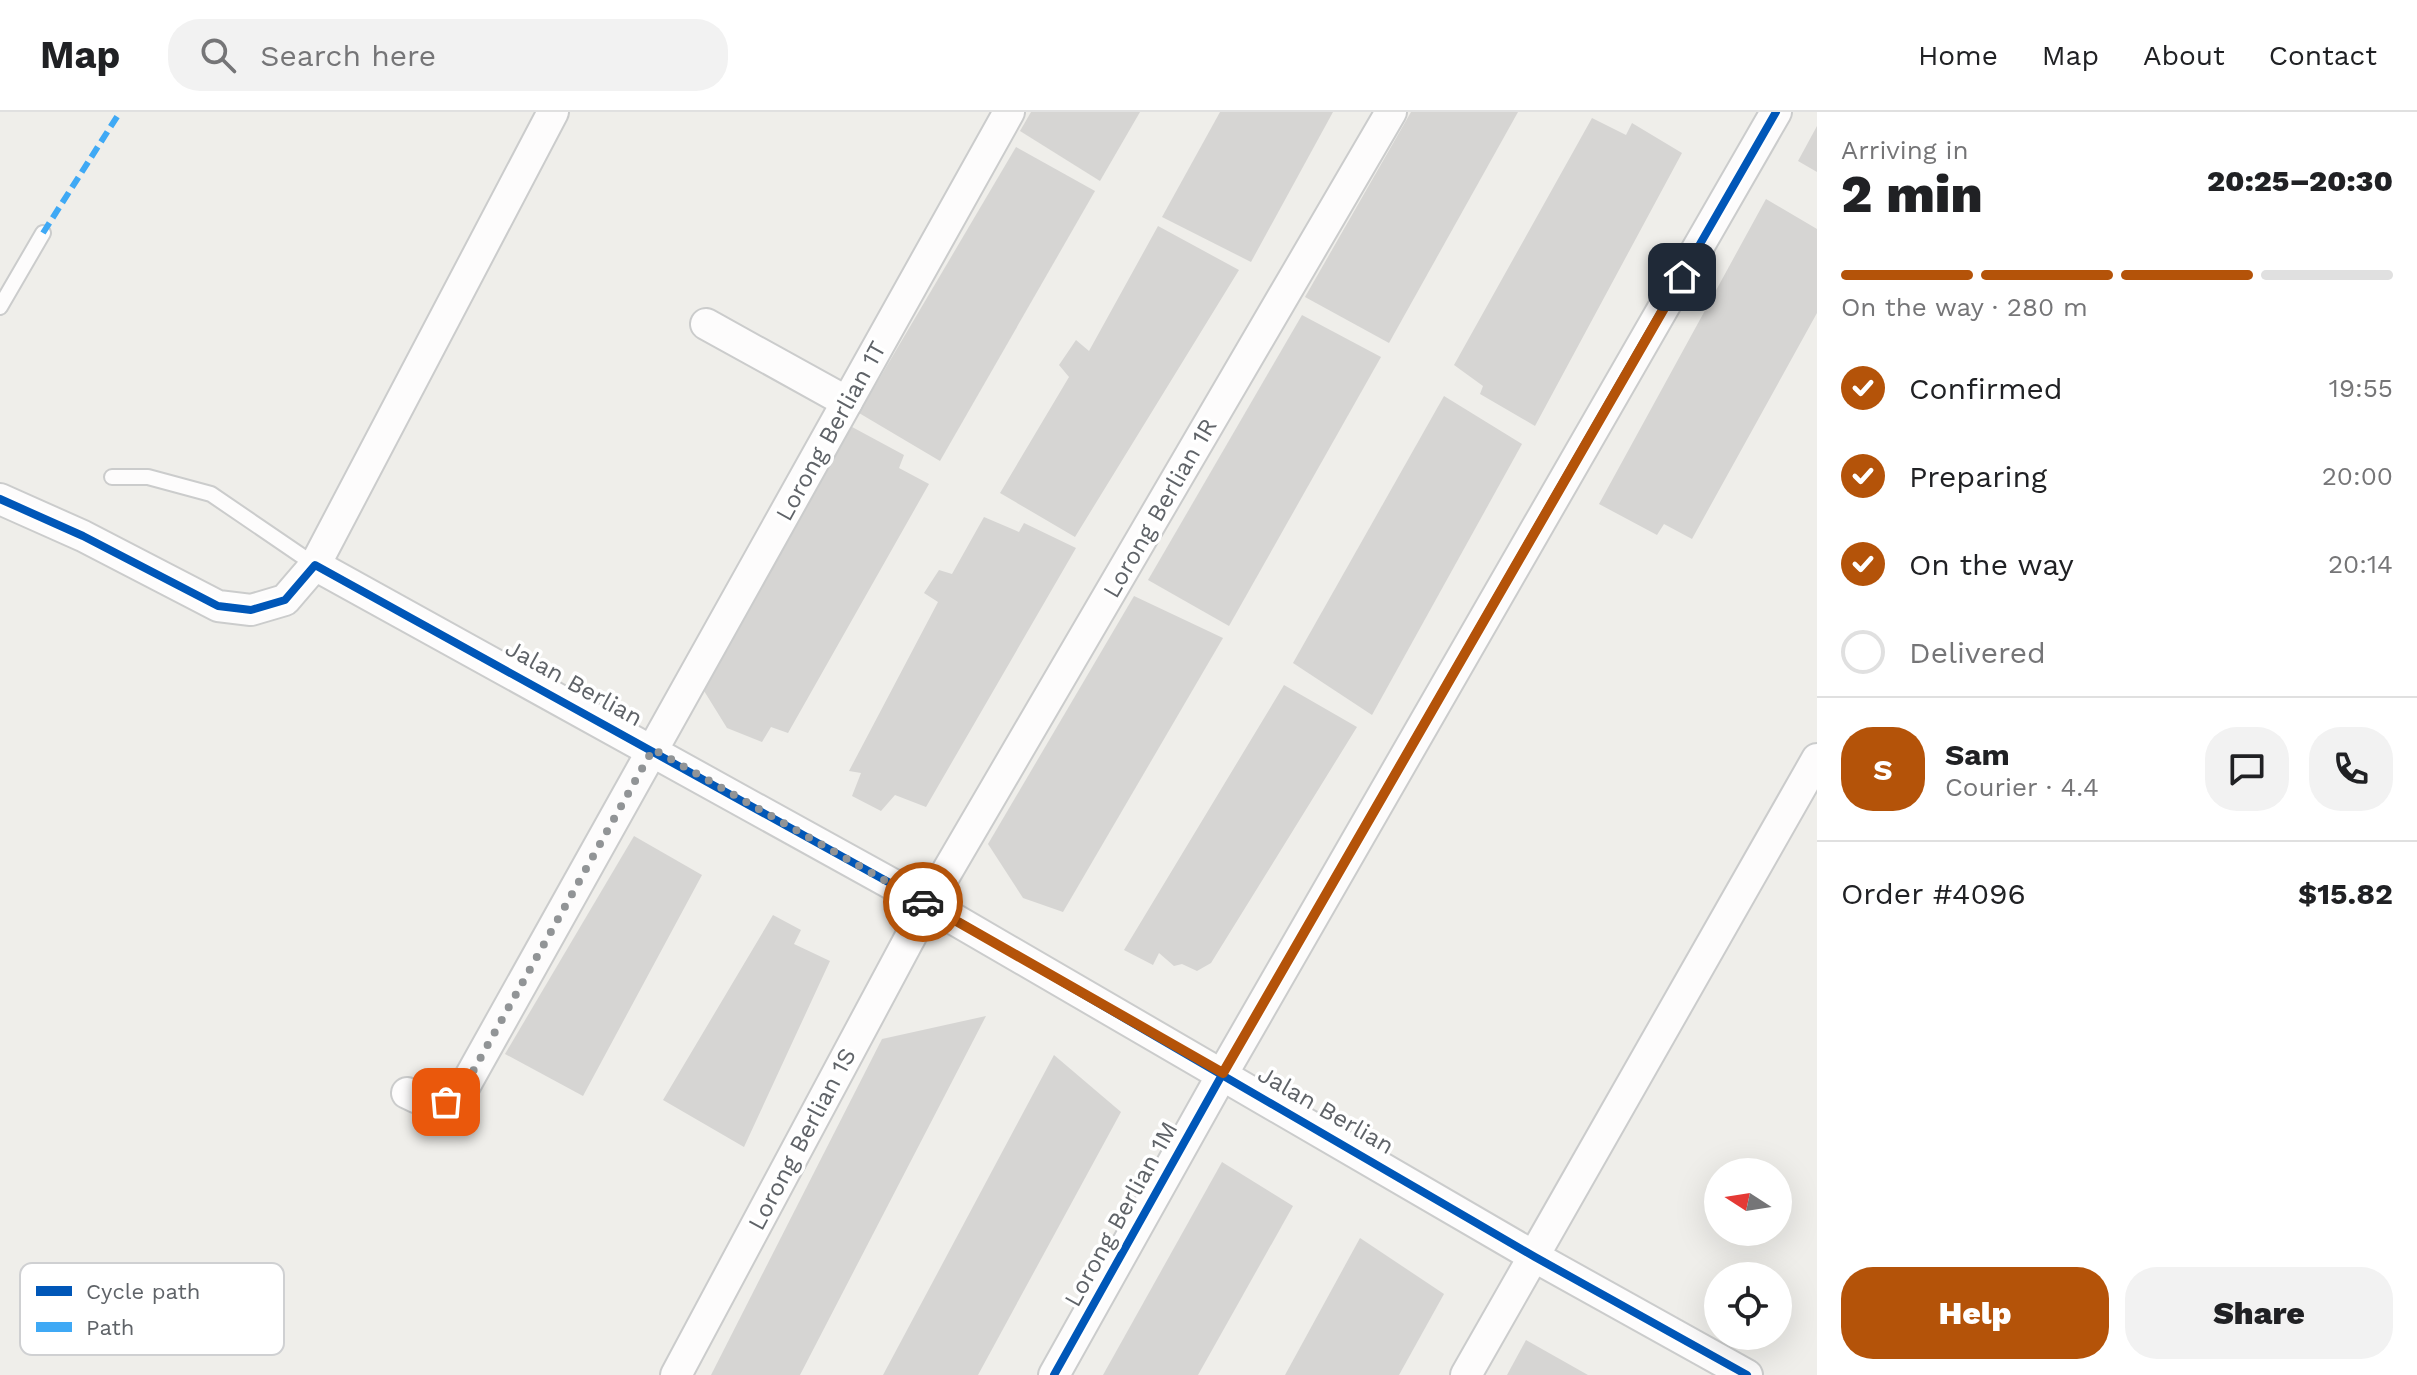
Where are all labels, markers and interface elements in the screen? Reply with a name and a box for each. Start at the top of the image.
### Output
search box [168,19,728,91]
text: Map [40,33,120,77]
icon: search [196,33,240,77]
text: Search here [260,38,436,73]
text: Home [1918,39,1998,72]
text: Map [2042,39,2099,72]
text: About [2143,39,2225,72]
text: Contact [2269,39,2377,72]
text: Arriving in [1841,135,1969,165]
text: 20:25–20:30 [2207,163,2393,198]
text: 2 min [1841,164,1983,225]
pin [1648,243,1716,311]
icon: home [1660,255,1704,299]
text: On the way · 280 m [1841,292,2088,322]
street label: Lorong Berlian 1T [770,336,892,526]
icon: check [1841,366,1885,410]
text: Confirmed [1909,371,2063,406]
text: 19:55 [2329,373,2393,403]
street label: Lorong Berlian 1R [1097,413,1223,603]
icon: check [1841,454,1885,498]
text: Preparing [1909,459,2047,494]
text: 20:00 [2322,461,2393,491]
icon: check [1841,542,1885,586]
text: On the way [1909,547,2074,582]
text: 20:14 [2328,549,2393,579]
street label: Jalan Berlian [501,634,647,732]
text: Delivered [1909,635,2046,670]
button: chat [2205,727,2289,811]
button: phone [2309,727,2393,811]
text: Sam [1945,737,2010,772]
text: S [1873,752,1893,787]
text: Courier · 4.4 [1945,772,2099,802]
courier [883,862,963,942]
text: Order #4096 [1841,876,2026,911]
text: $15.82 [2298,876,2393,911]
icon: car [901,880,945,924]
street label: Lorong Berlian 1S [742,1043,862,1235]
street label: Jalan Berlian [1253,1060,1399,1160]
pin [412,1068,480,1136]
icon: bag [424,1080,468,1124]
street label: Lorong Berlian 1M [1059,1117,1183,1311]
north arrow [1704,1158,1792,1246]
map controls [1704,1158,1792,1350]
button: locate [1704,1262,1792,1350]
legend [20,1263,284,1355]
button: Help [1841,1267,2109,1359]
button: Share [2125,1267,2393,1359]
text: Cycle path [86,1279,200,1304]
text: Path [86,1315,134,1340]

